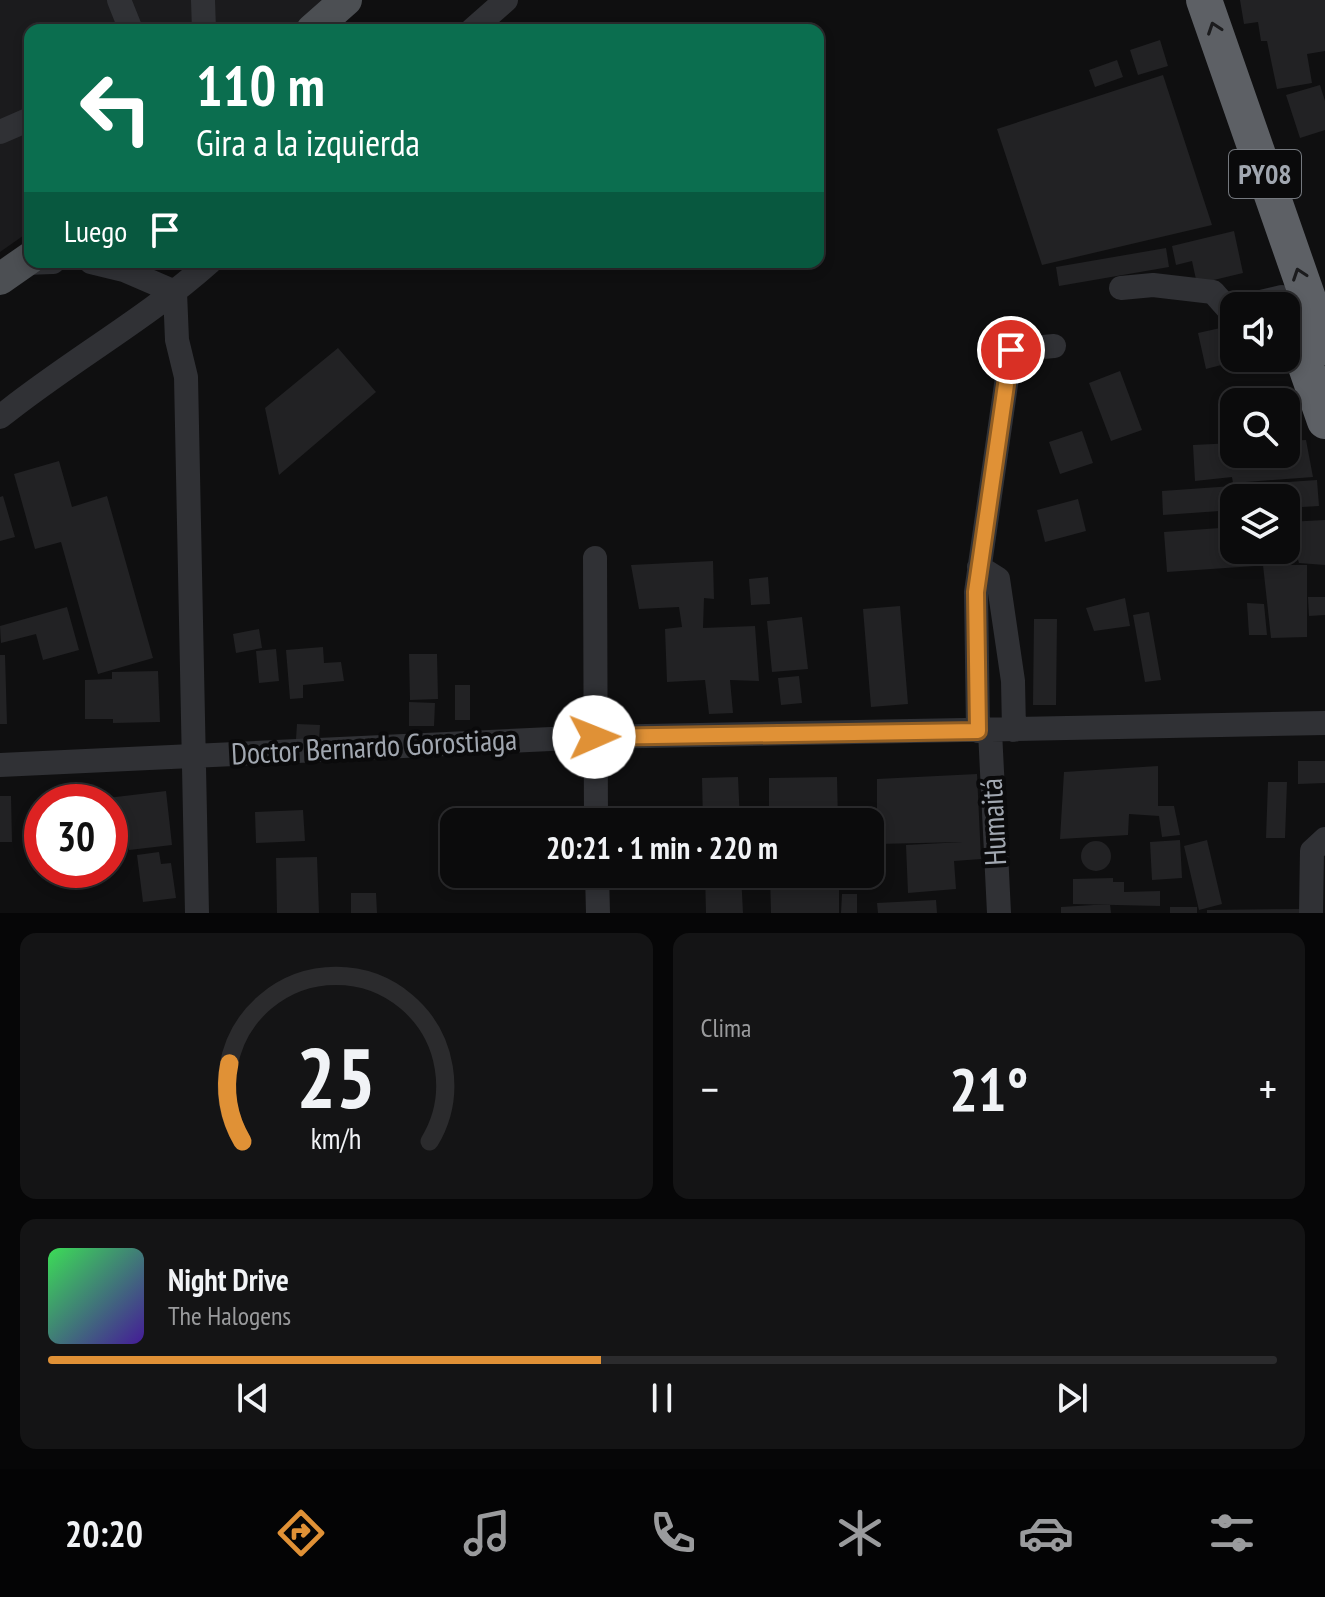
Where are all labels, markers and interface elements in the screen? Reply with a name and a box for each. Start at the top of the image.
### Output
one-way arrow [1207,22,1223,36]
text: 110 m [196,49,325,121]
icon: left [64,56,168,160]
text: Gira a la izquierda [196,119,420,166]
road number: PY08 [1229,150,1301,198]
icon: arrive [143,208,187,252]
text: Luego [64,211,127,250]
one-way arrow [1293,267,1309,281]
map controls [1220,292,1300,564]
button: sound [1220,292,1300,372]
pin [977,316,1045,384]
icon: arrive [989,328,1033,372]
button: search [1220,388,1300,468]
button: layers [1220,484,1300,564]
position arrow [552,695,636,779]
street label: Doctor Bernardo Gorostiaga [230,719,518,772]
street label: Humaitá [971,777,1014,867]
speed limit sign: 30 [24,784,128,888]
text: 20:21 · 1 min · 220 m [546,828,778,867]
text: Clima [701,1011,751,1044]
text: 25 [296,1023,376,1131]
text: 21° [949,1050,1028,1128]
text: − [701,1060,719,1117]
text: + [1259,1060,1277,1117]
text: km/h [311,1120,362,1157]
text: Night Drive [168,1260,289,1299]
text: The Halogens [168,1299,291,1332]
icon: previous [231,1376,275,1420]
icon: pause [640,1376,684,1420]
icon: next [1050,1376,1094,1420]
icon: directions [273,1505,329,1561]
icon: music [459,1505,515,1561]
icon: phone [645,1505,701,1561]
icon: climate [832,1505,888,1561]
icon: car [1018,1505,1074,1561]
icon: filters [1204,1505,1260,1561]
text: 20:20 [65,1510,143,1557]

